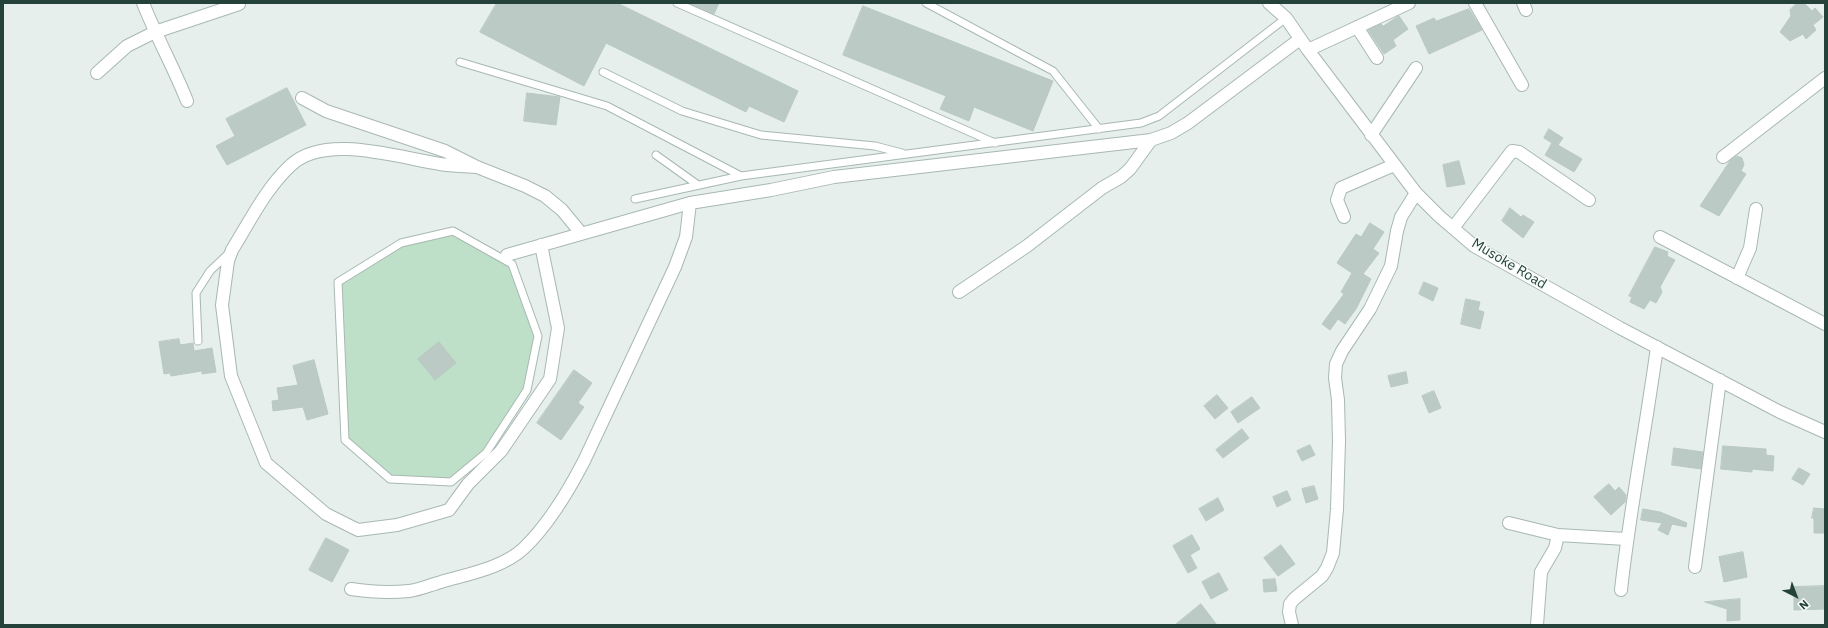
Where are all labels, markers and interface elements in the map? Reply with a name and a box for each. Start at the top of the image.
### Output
street label: Musoke Road [1469,235,1549,293]
north arrow [1776,576,1816,616]
text: N [1796,597,1812,613]

